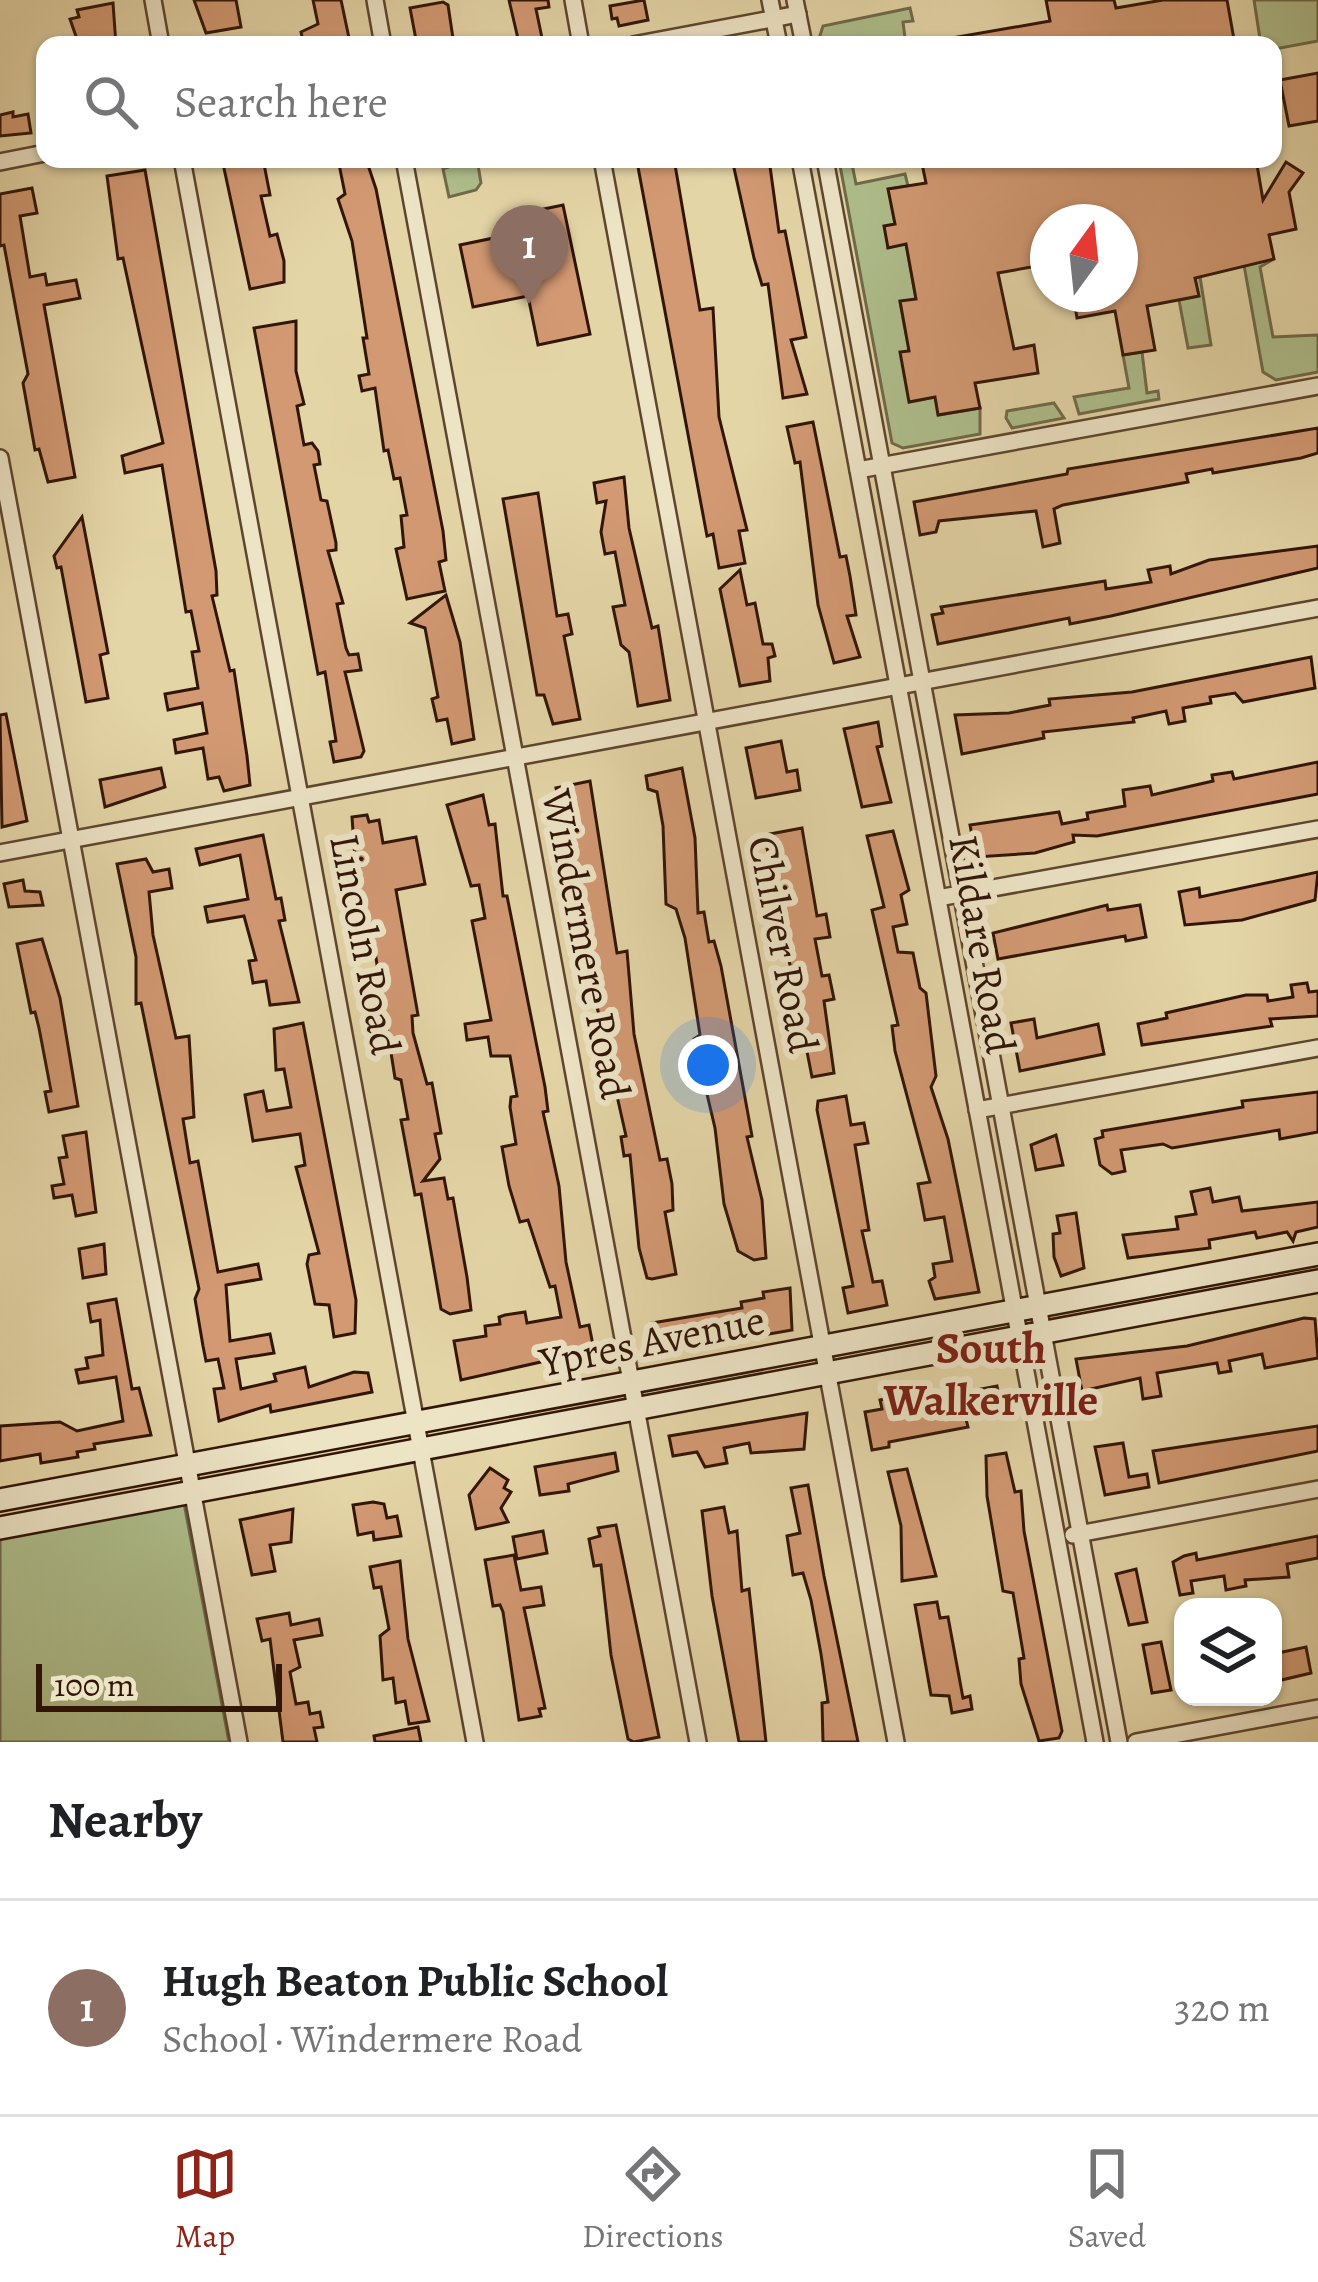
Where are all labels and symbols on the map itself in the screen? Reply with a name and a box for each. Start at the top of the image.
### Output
north arrow [1030,204,1138,312]
pin: 1 [490,205,568,304]
street label: Windermere Road [528,784,645,1104]
street label: Lincoln Road [316,829,415,1060]
street label: Kildare Road [935,830,1030,1058]
street label: Chilver Road [735,831,833,1058]
your location [678,1035,738,1095]
street label: Ypres Avenue [534,1291,769,1390]
district label: South Walkerville [883,1317,1098,1431]
scale bar [36,1658,282,1711]

